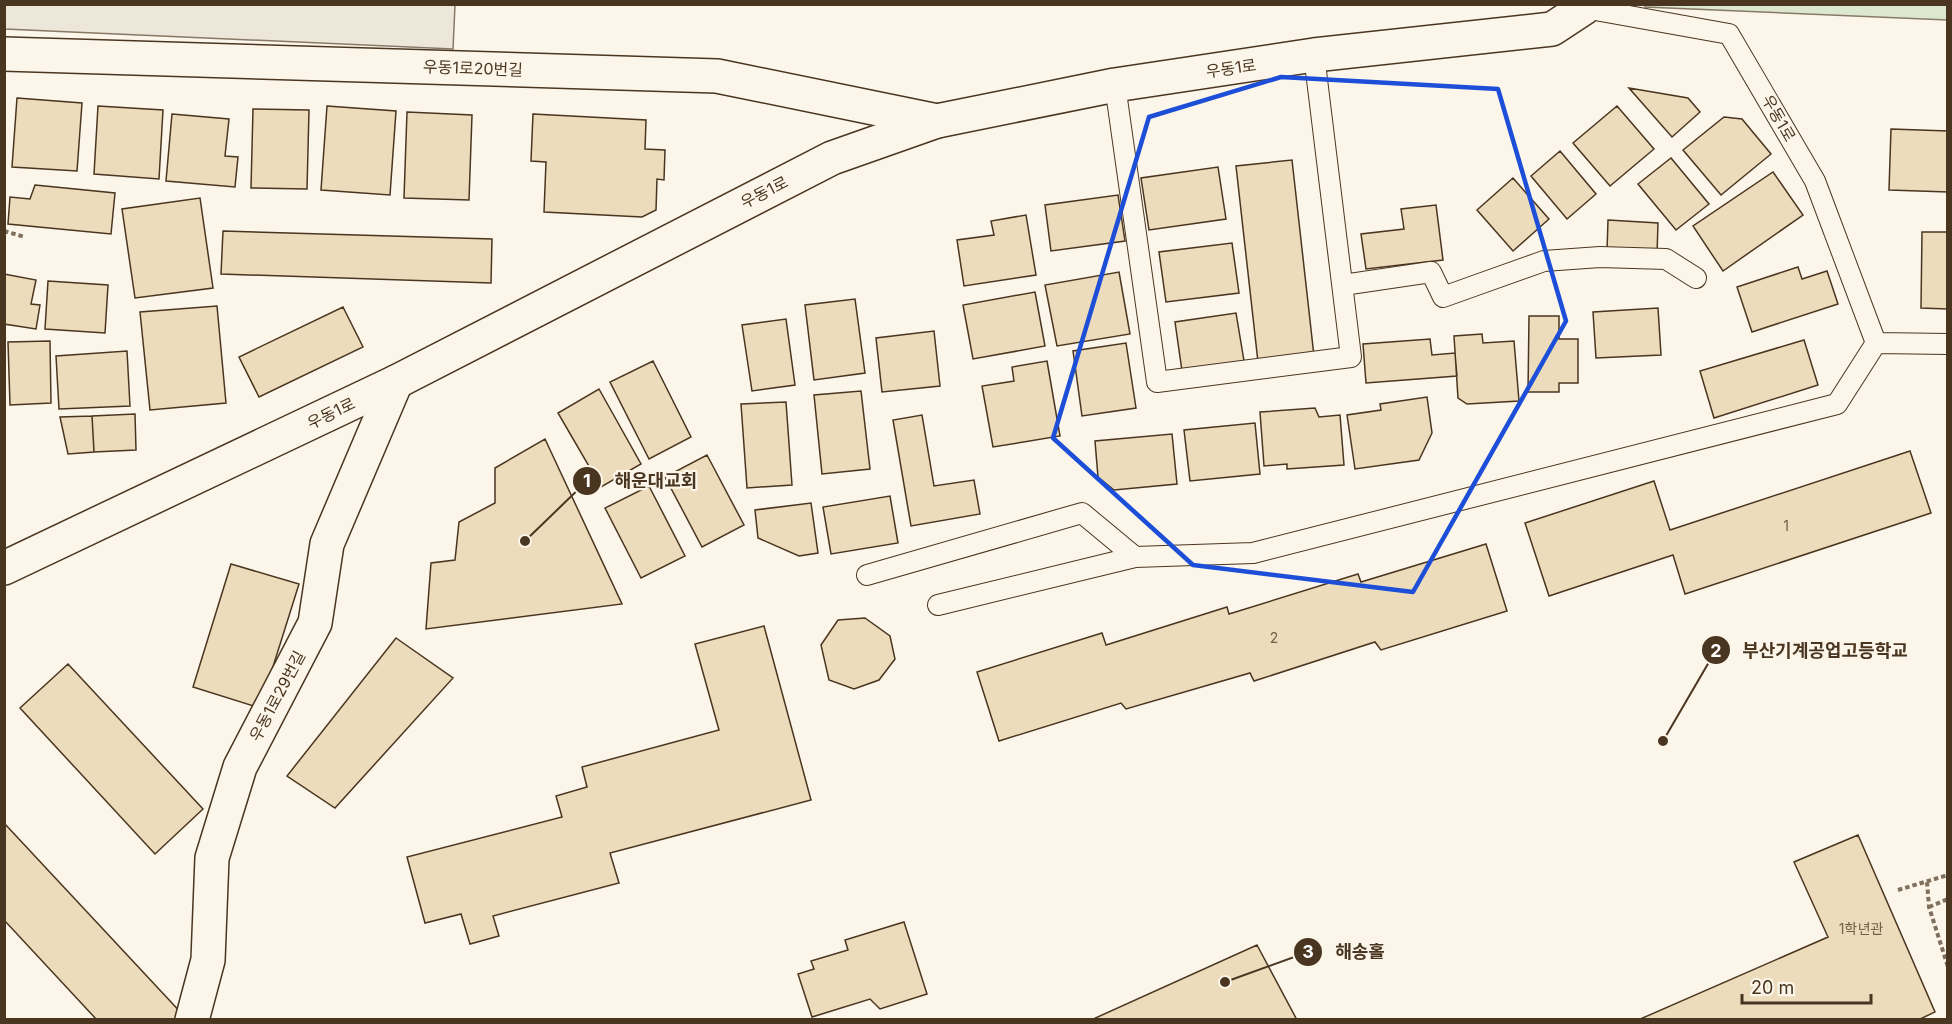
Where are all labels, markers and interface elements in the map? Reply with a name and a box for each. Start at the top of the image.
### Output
street label: 우동1로 [1205,55,1258,81]
street label: 우동1로20번길 [423,56,523,80]
street label: 우동1로 [1758,91,1800,145]
street label: 우동1로 [737,171,791,212]
street label: 우동1로 [304,393,358,433]
callout: 해운대교회 [572,463,709,499]
text: 1 [583,470,591,491]
text: 해운대교회 [615,470,697,491]
house number: 1 [1783,517,1789,534]
house number: 2 [1270,629,1278,646]
callout: 부산기계공업고등학교 [1701,632,1920,668]
text: 2 [1710,640,1722,661]
text: 부산기계공업고등학교 [1742,640,1908,661]
street label: 우동1로29번길 [245,647,309,745]
house number: 1학년관 [1839,920,1883,937]
callout: 해송홀 [1293,934,1397,970]
text: 3 [1302,941,1314,962]
text: 해송홀 [1335,941,1385,962]
scale bar [1742,967,1871,1005]
text: 20 m [1751,977,1794,998]

